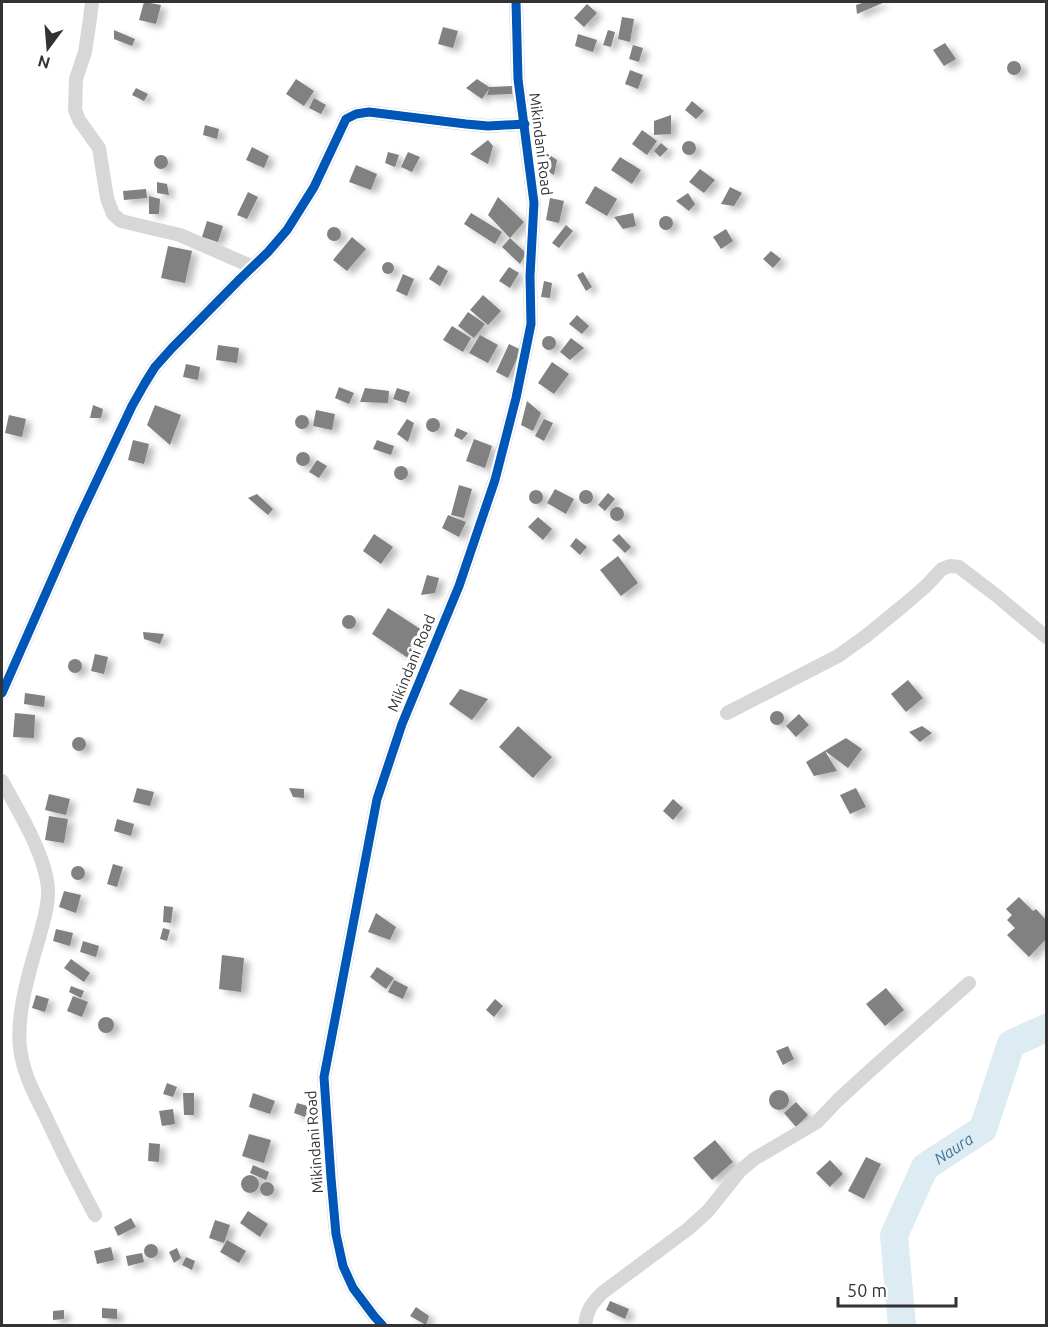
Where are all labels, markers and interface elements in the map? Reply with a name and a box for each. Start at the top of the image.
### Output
north arrow [18,18,78,78]
text: N [36,52,52,73]
street label: Mikindani Road [526,92,556,196]
street label: Mikindani Road [384,612,438,714]
street label: Mikindani Road [302,1090,326,1194]
water label: Naura [930,1129,977,1168]
scale bar [838,1270,956,1308]
text: 50 m [847,1280,887,1300]

